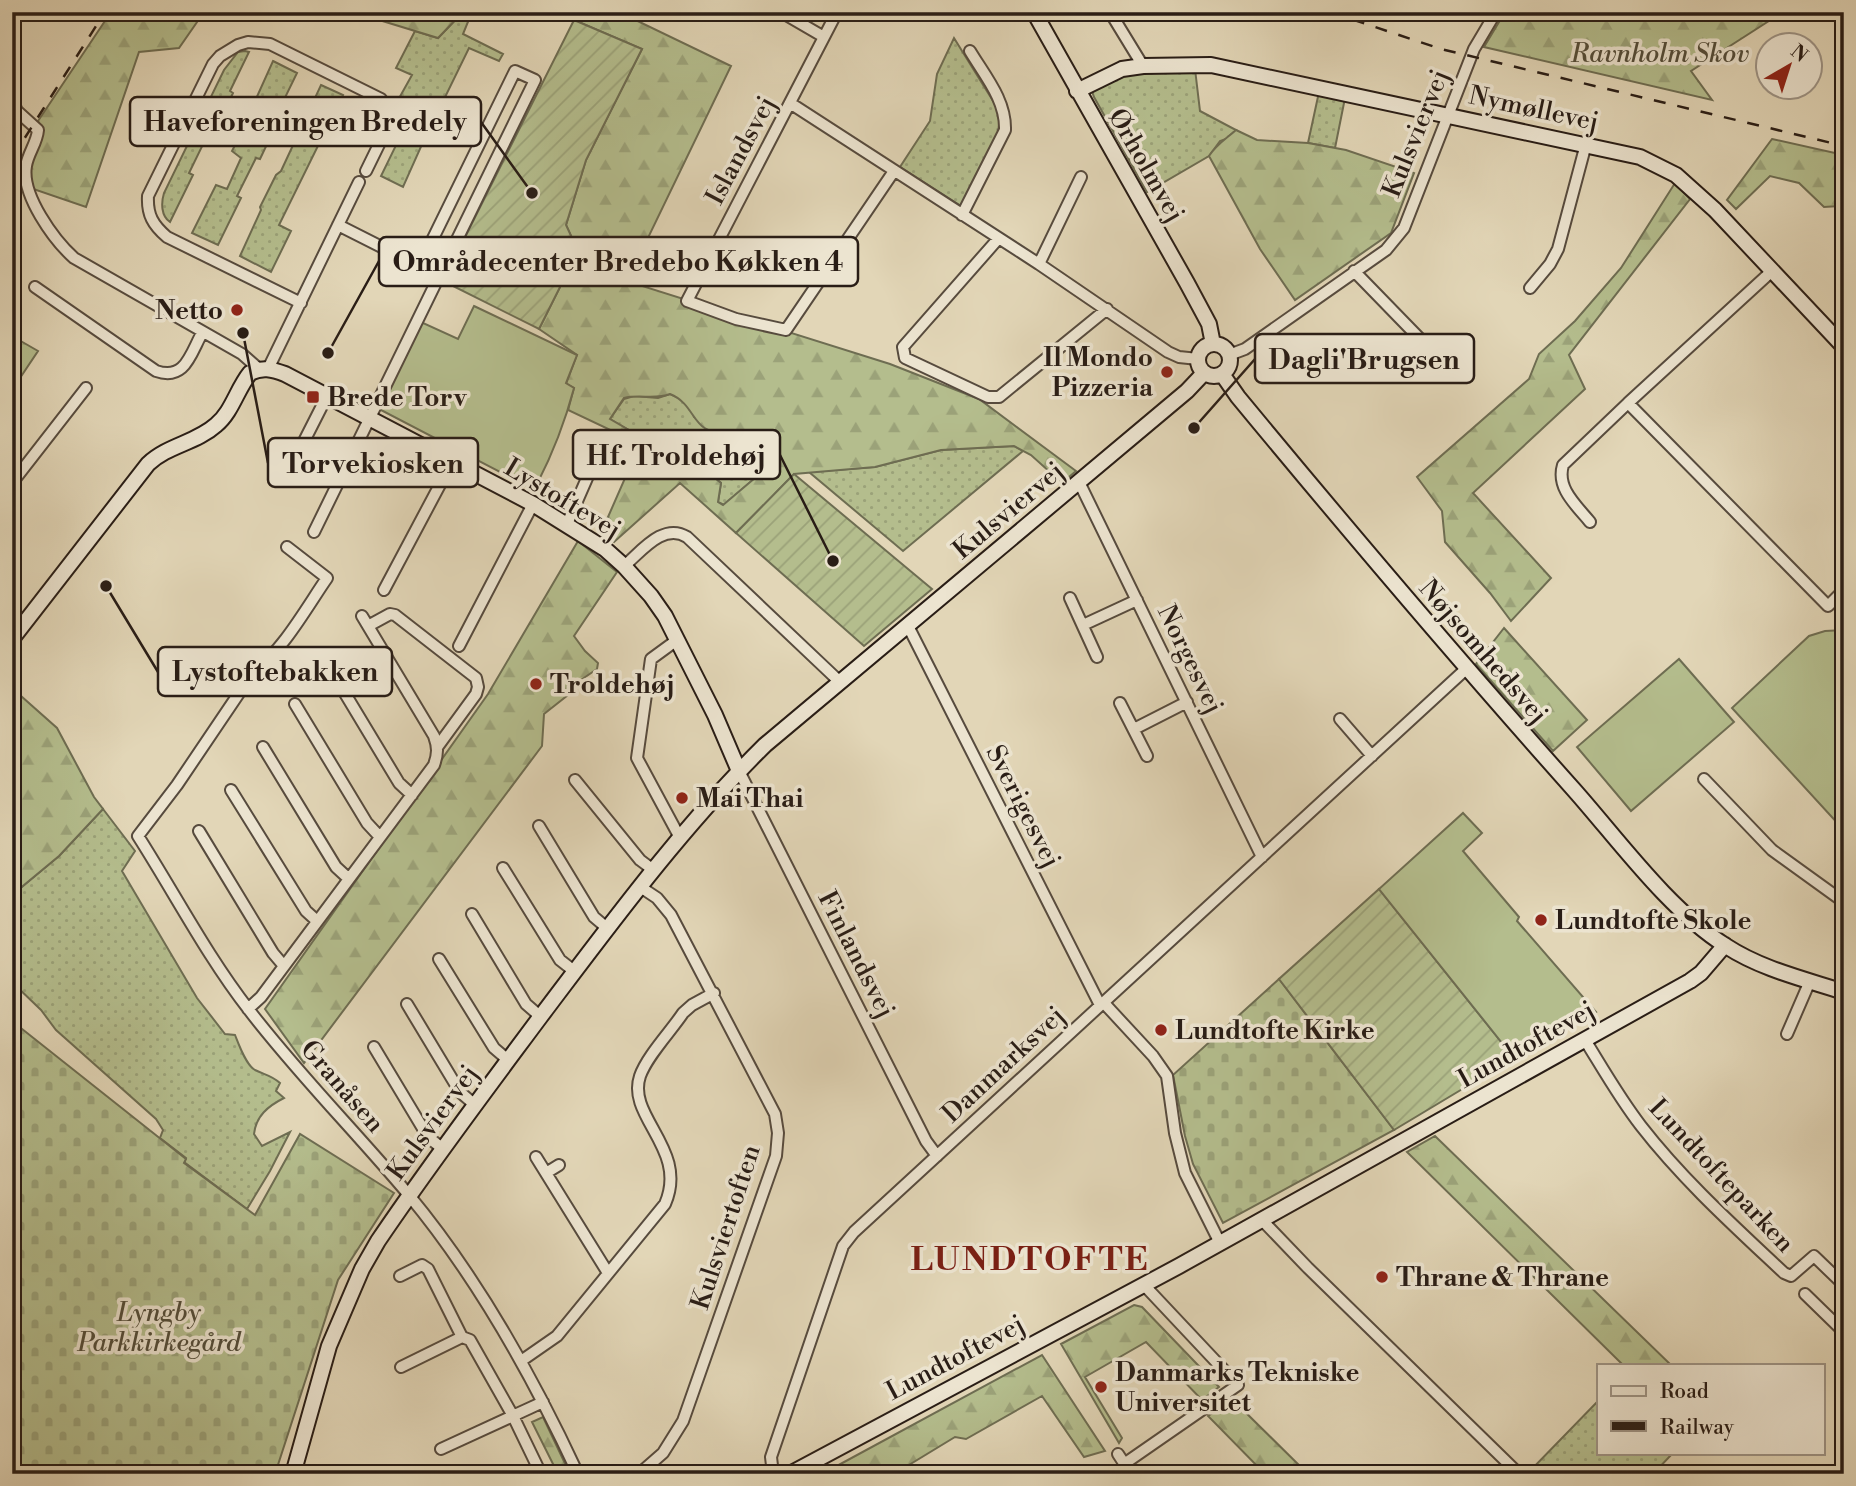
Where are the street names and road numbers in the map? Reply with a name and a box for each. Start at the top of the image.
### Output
street label: Kulsviervej [1376,65,1456,202]
street label: Nymøllevej [1466,80,1602,138]
street label: Islandsvej [699,91,783,210]
street label: Ørholmvej [1101,103,1191,228]
street label: Lystoftevej [498,452,627,546]
street label: Kulsviervej [947,455,1071,566]
street label: Nøjsomhedsvej [1412,573,1555,730]
street label: Norgesvej [1150,600,1230,719]
street label: Sverigesvej [979,740,1068,873]
street label: Finlandsvej [810,886,902,1023]
street label: Lundtoftevej [1452,994,1601,1096]
street label: Danmarksvej [936,1000,1072,1130]
street label: Granåsen [293,1034,391,1139]
street label: Kulsviervej [380,1059,485,1187]
street label: Lundtofteparken [1642,1092,1801,1259]
street label: Kulsviertoften [684,1141,768,1314]
street label: Lundtoftevej [881,1308,1030,1408]

